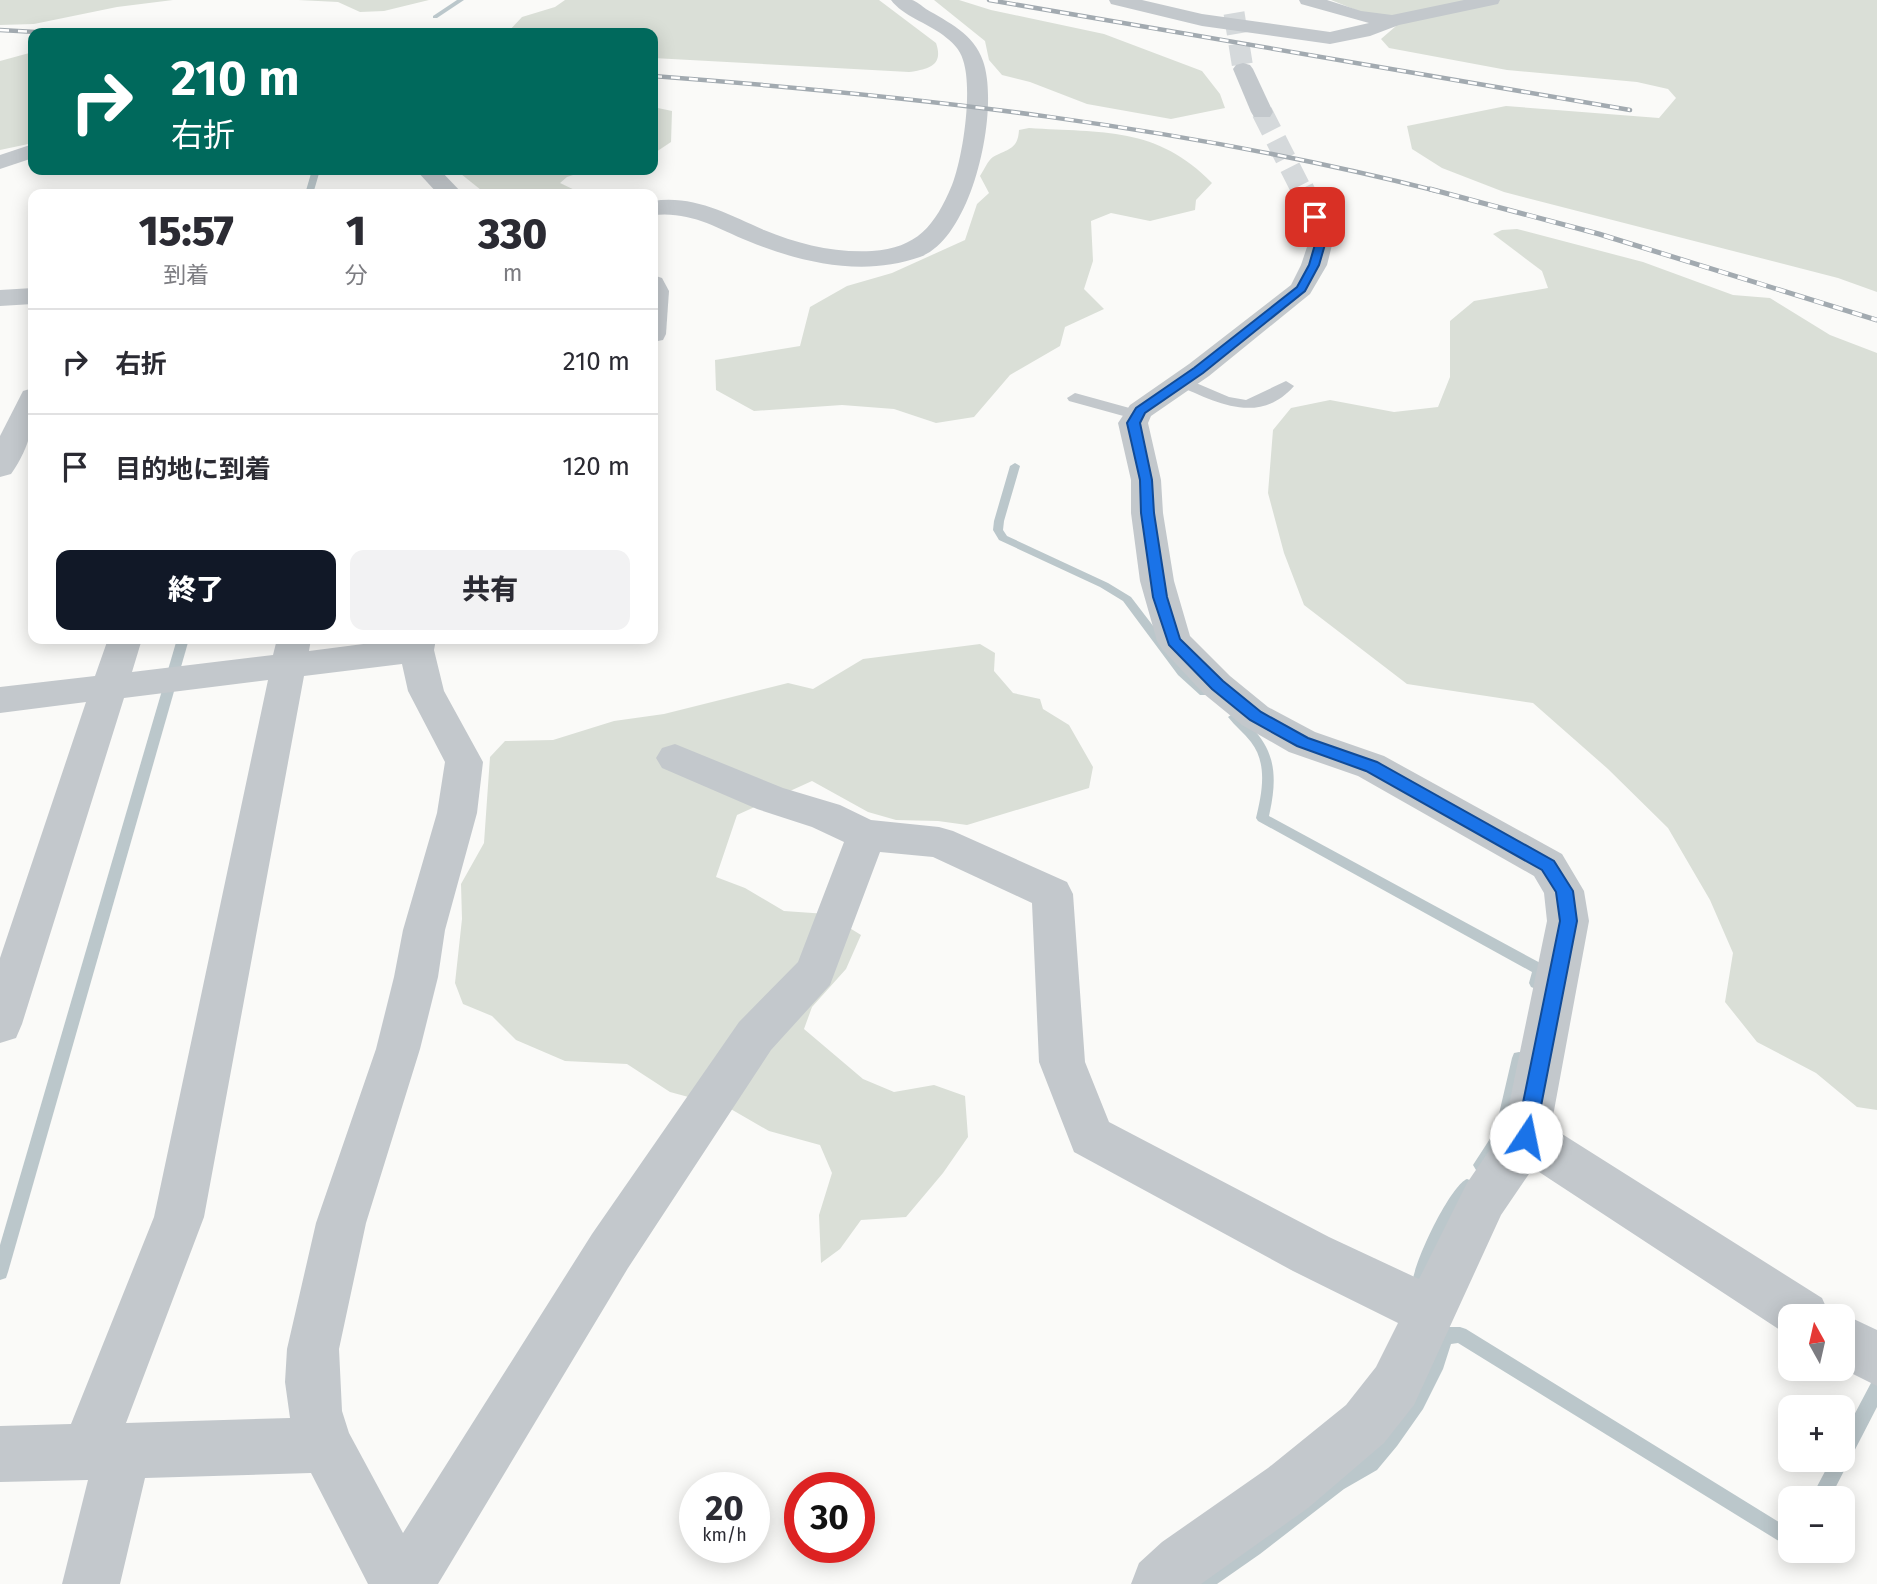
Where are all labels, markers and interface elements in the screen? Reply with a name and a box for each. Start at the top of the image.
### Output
text: 210 m [171,49,300,108]
icon: right [56,56,147,147]
text: 右折 [171,116,235,154]
pin [1285,187,1345,247]
icon: arrive [1296,198,1334,236]
text: 15:57 [139,206,234,256]
text: 1 [346,206,366,256]
text: 330 [478,209,547,259]
text: m [503,259,523,287]
text: 到着 [163,261,209,289]
text: 分 [344,261,367,289]
icon: right [56,343,94,381]
text: 210 m [563,346,630,377]
text: 右折 [115,349,167,380]
icon: arrive [56,448,94,486]
text: 120 m [562,451,630,482]
text: 目的地に到着 [115,454,271,485]
button: 終了 [56,550,336,630]
button: 共有 [350,550,630,630]
position arrow [1489,1100,1563,1174]
north arrow [1778,1304,1855,1381]
map controls [1778,1304,1855,1563]
button: + [1778,1395,1855,1472]
speed limit sign: 30 [784,1472,875,1563]
button: − [1778,1486,1855,1563]
text: 20 [705,1487,744,1529]
text: km/h [702,1524,747,1546]

